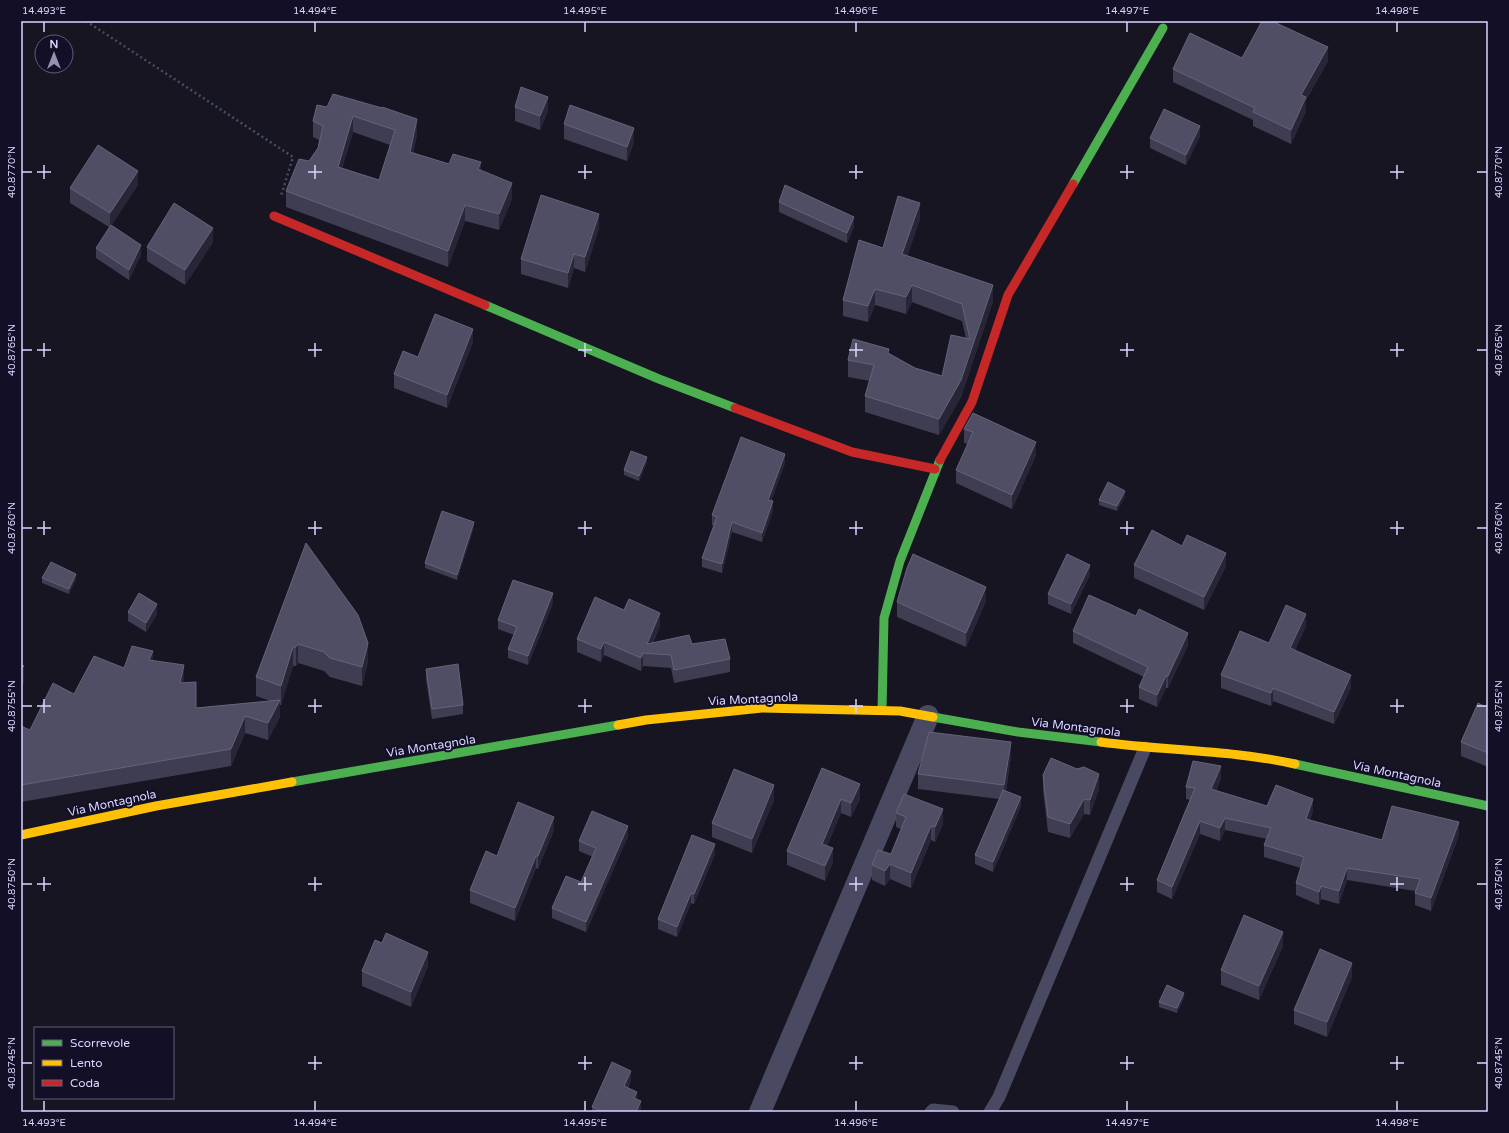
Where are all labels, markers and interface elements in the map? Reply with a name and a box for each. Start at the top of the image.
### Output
text: 14.493°E [22,5,66,17]
text: 14.494°E [293,5,337,17]
text: 14.495°E [563,5,607,17]
text: 14.496°E [834,5,878,17]
text: 14.497°E [1105,5,1149,17]
text: 14.498°E [1375,5,1419,17]
north arrow [34,34,74,74]
text: N [50,38,58,51]
text: 40.8770°N [6,146,18,198]
text: 40.8770°N [1493,146,1505,198]
text: 40.8765°N [6,324,18,376]
text: 40.8765°N [1493,324,1505,376]
text: 40.8760°N [6,502,18,554]
text: 40.8760°N [1493,502,1505,554]
text: 40.8755°N [6,680,18,732]
text: 40.8755°N [1493,680,1505,732]
street label: Via Montagnola [708,690,798,708]
street label: Via Montagnola [1030,715,1122,739]
street label: Via Montagnola [385,732,477,760]
street label: Via Montagnola [1351,758,1443,790]
street label: Via Montagnola [66,787,158,819]
text: 40.8750°N [6,858,18,910]
text: 40.8750°N [1493,858,1505,910]
legend [34,1027,174,1099]
text: Scorrevole [70,1036,130,1050]
text: 40.8745°N [6,1037,18,1089]
text: 40.8745°N [1493,1037,1505,1089]
text: Lento [70,1056,103,1070]
text: Coda [70,1076,100,1090]
text: 14.493°E [22,1117,66,1129]
text: 14.494°E [293,1117,337,1129]
text: 14.495°E [563,1117,607,1129]
text: 14.496°E [834,1117,878,1129]
text: 14.497°E [1105,1117,1149,1129]
text: 14.498°E [1375,1117,1419,1129]

